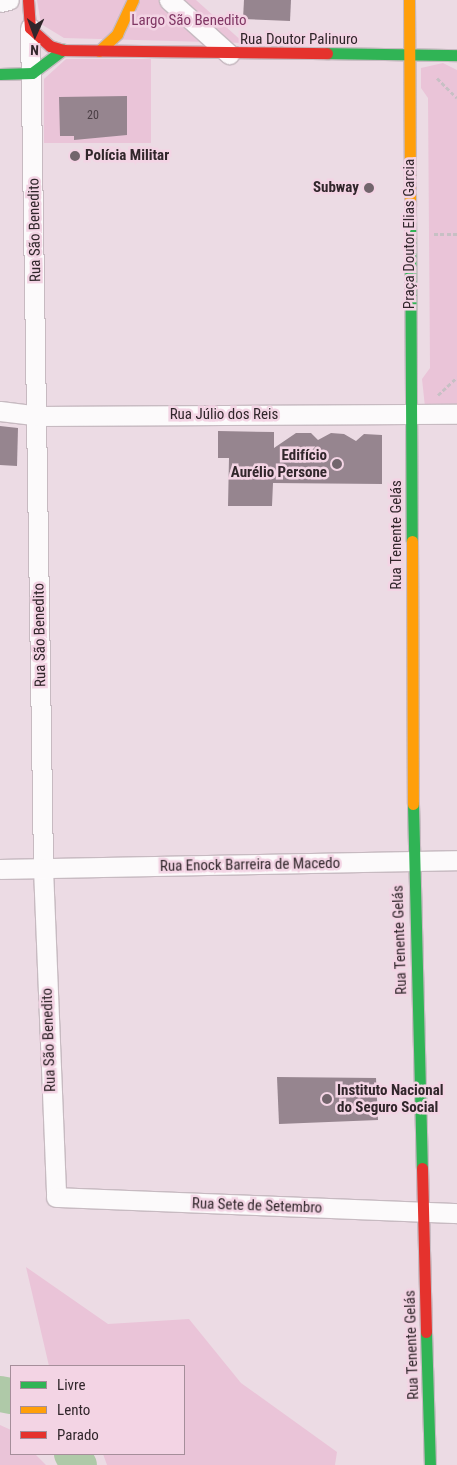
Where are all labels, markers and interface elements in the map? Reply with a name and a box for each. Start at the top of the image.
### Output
north arrow [10,10,60,60]
park label: Largo São Benedito [131,12,247,30]
street label: Rua Doutor Palinuro [240,31,358,49]
text: N [30,42,39,58]
house number: 20 [87,109,99,123]
place label: Polícia Militar [85,147,169,165]
marker: Polícia Militar [69,150,81,162]
street label: Praça Doutor Elias Garcia [401,159,419,309]
street label: Rua São Benedito [25,178,45,282]
place label: Subway [313,179,359,197]
marker: Subway [363,182,375,194]
street label: Rua Júlio dos Reis [170,406,278,424]
place label: Edifício Aurélio Persone [231,446,327,481]
marker: Edifício Aurélio Persone [331,458,343,470]
street label: Rua Tenente Gelás [388,480,406,590]
street label: Rua São Benedito [30,583,50,687]
street label: Rua Enock Barreira de Macedo [160,854,340,876]
street label: Rua Tenente Gelás [389,885,411,995]
street label: Rua São Benedito [38,988,60,1092]
place label: Instituto Nacional do Seguro Social [337,1081,444,1116]
marker: Instituto Nacional do Seguro Social [321,1093,333,1105]
street label: Rua Sete de Setembro [192,1195,322,1217]
street label: Rua Tenente Gelás [401,1290,423,1400]
legend [10,1365,185,1455]
text: Livre [57,1376,85,1394]
text: Lento [57,1401,90,1419]
text: Parado [57,1426,99,1444]

